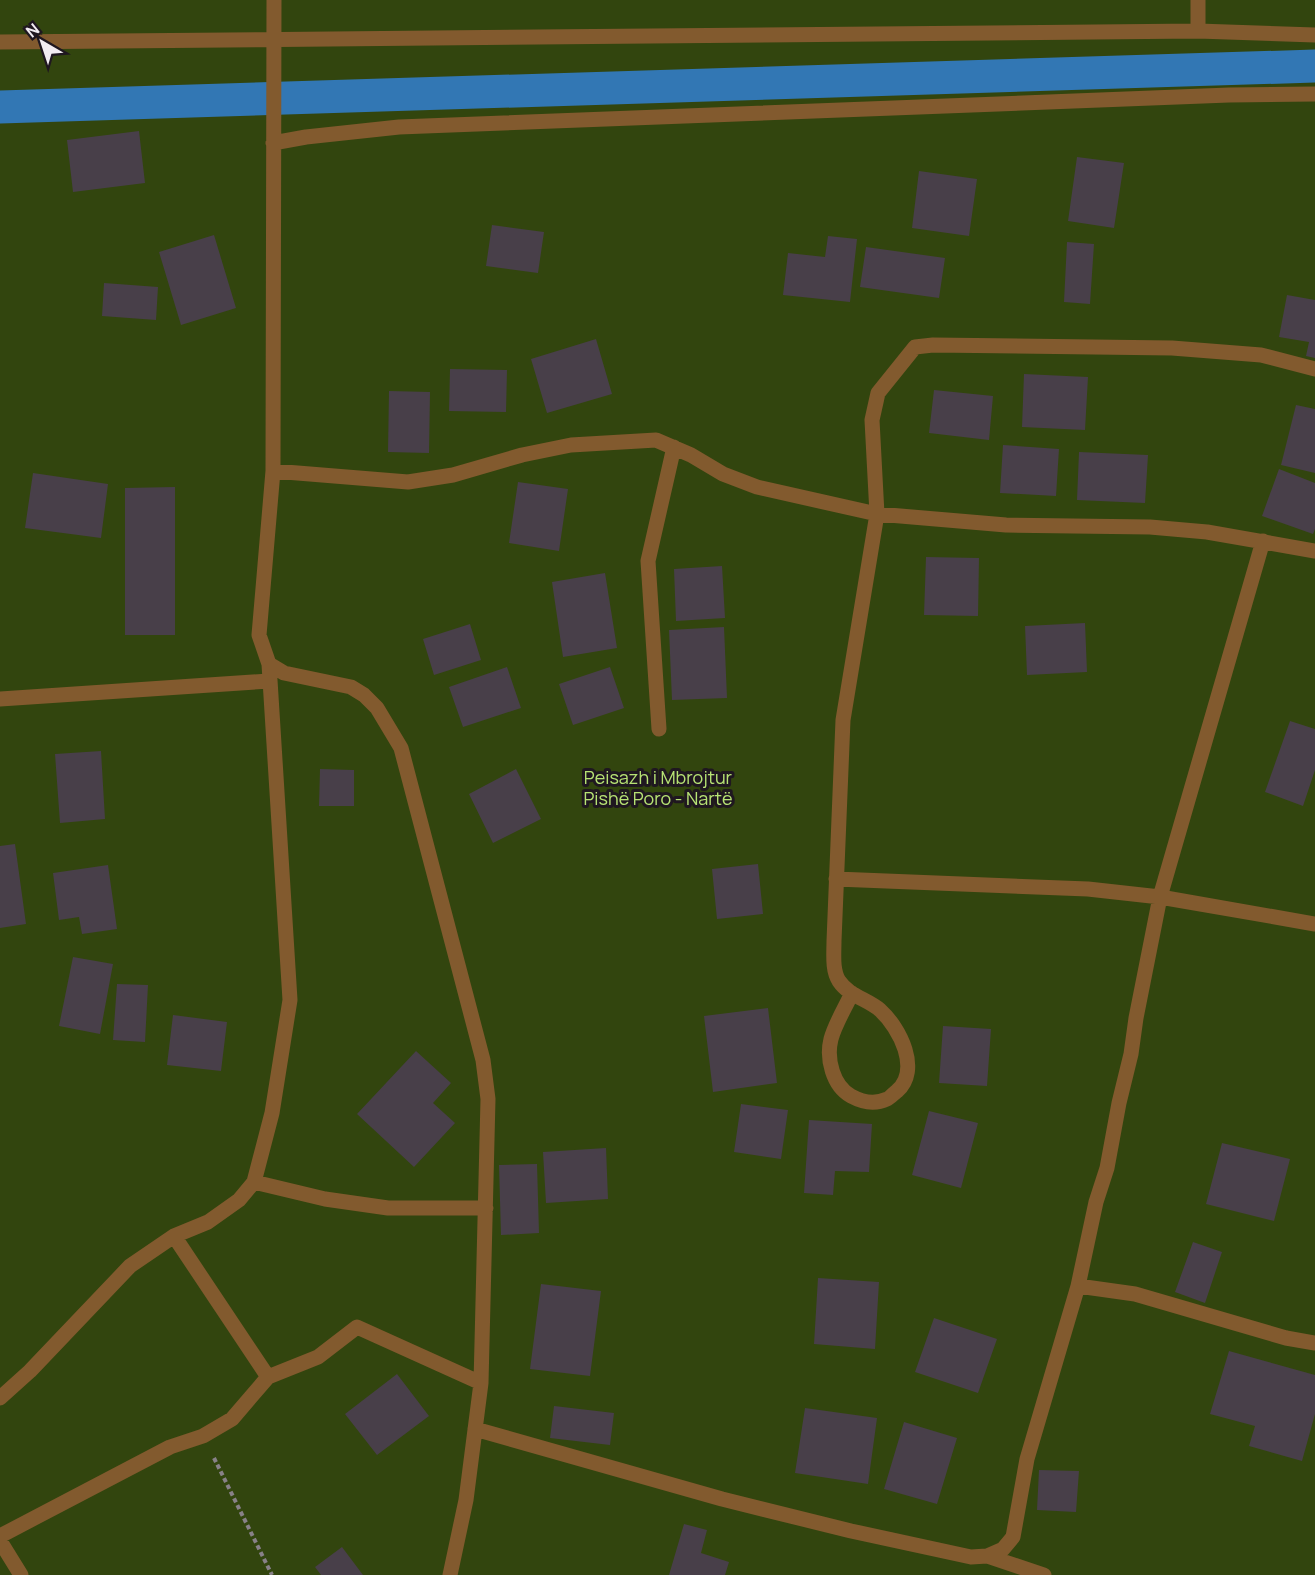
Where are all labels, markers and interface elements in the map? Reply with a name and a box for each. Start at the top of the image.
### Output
north arrow [12,12,72,72]
text: N [21,18,44,43]
park label: Peisazh i Mbrojtur Pishë Poro - Nartë [583,765,733,810]

